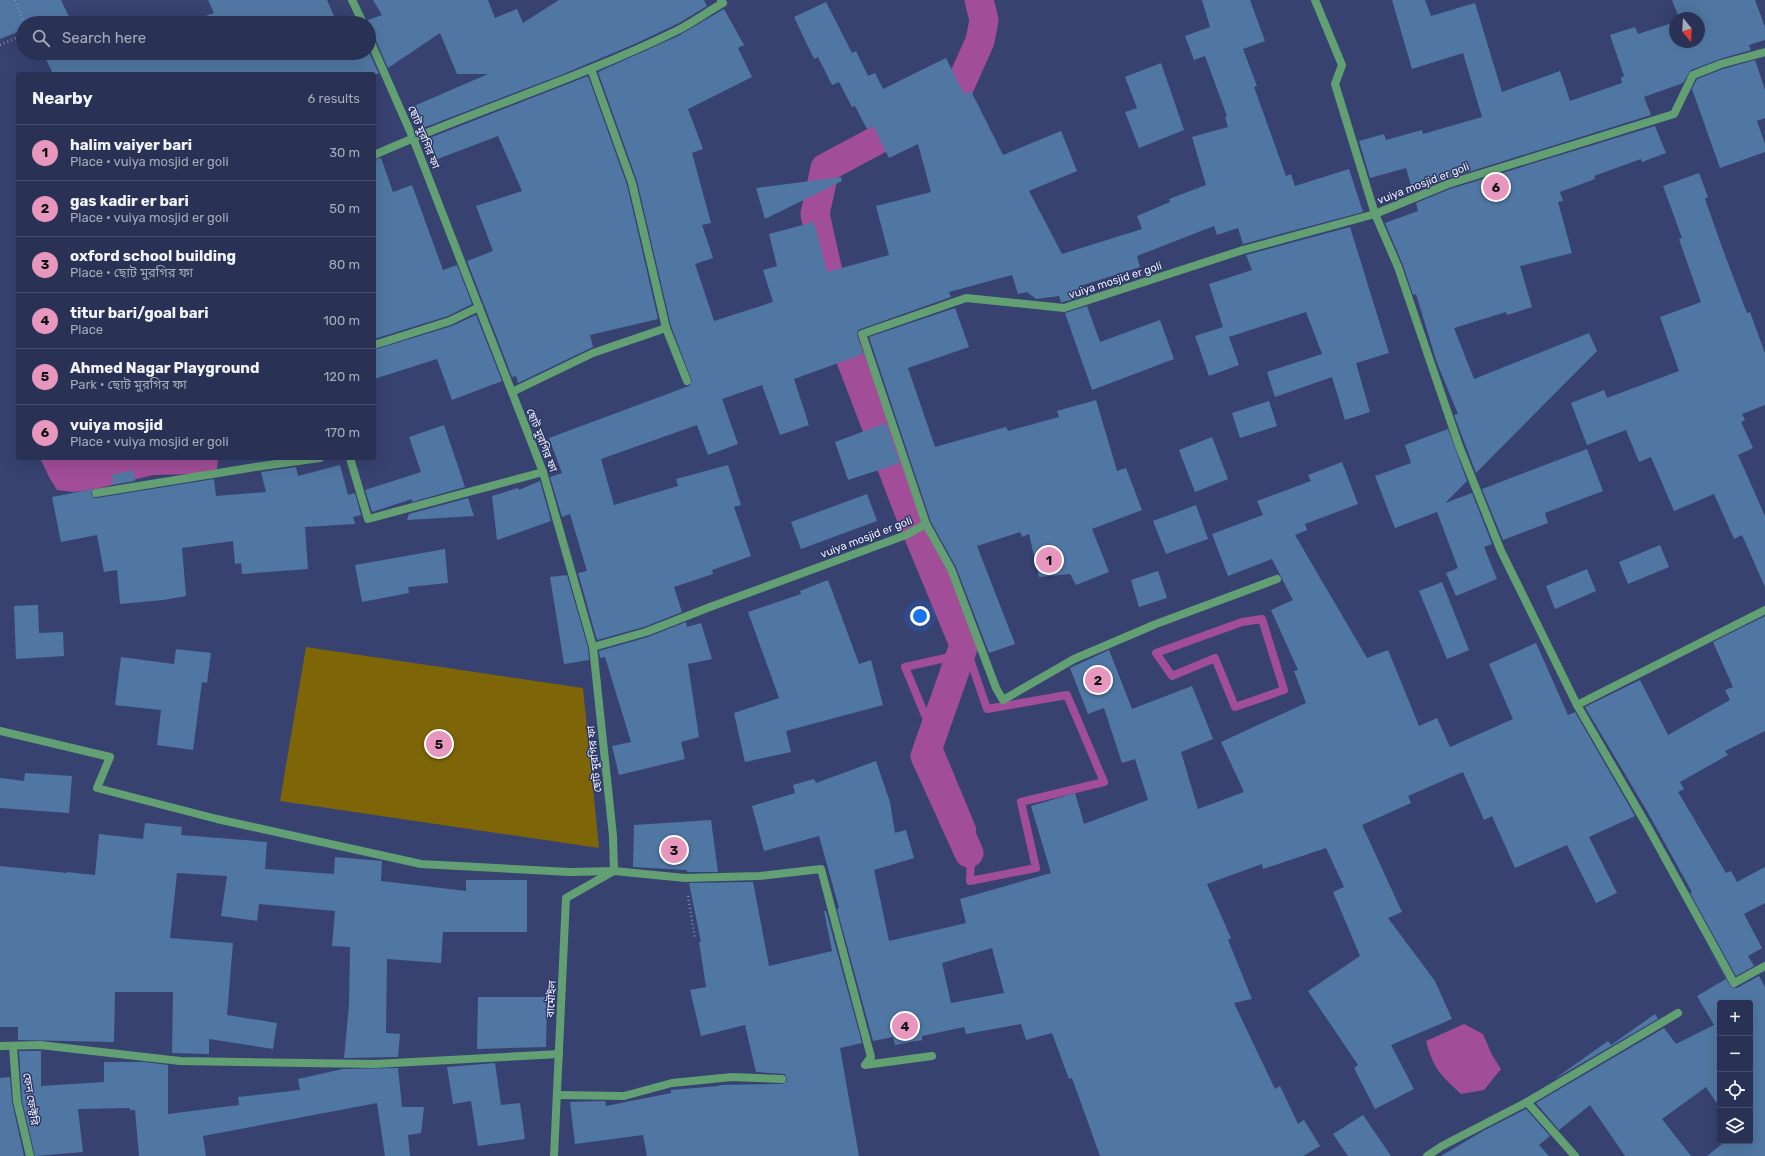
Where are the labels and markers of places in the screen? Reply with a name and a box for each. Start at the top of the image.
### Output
pin: 6 [1483,172,1509,202]
pin: 1 [1036,545,1062,575]
pin: 2 [1085,665,1111,695]
pin: 5 [426,729,452,759]
pin: 3 [661,835,687,865]
pin: 4 [892,1011,918,1041]

